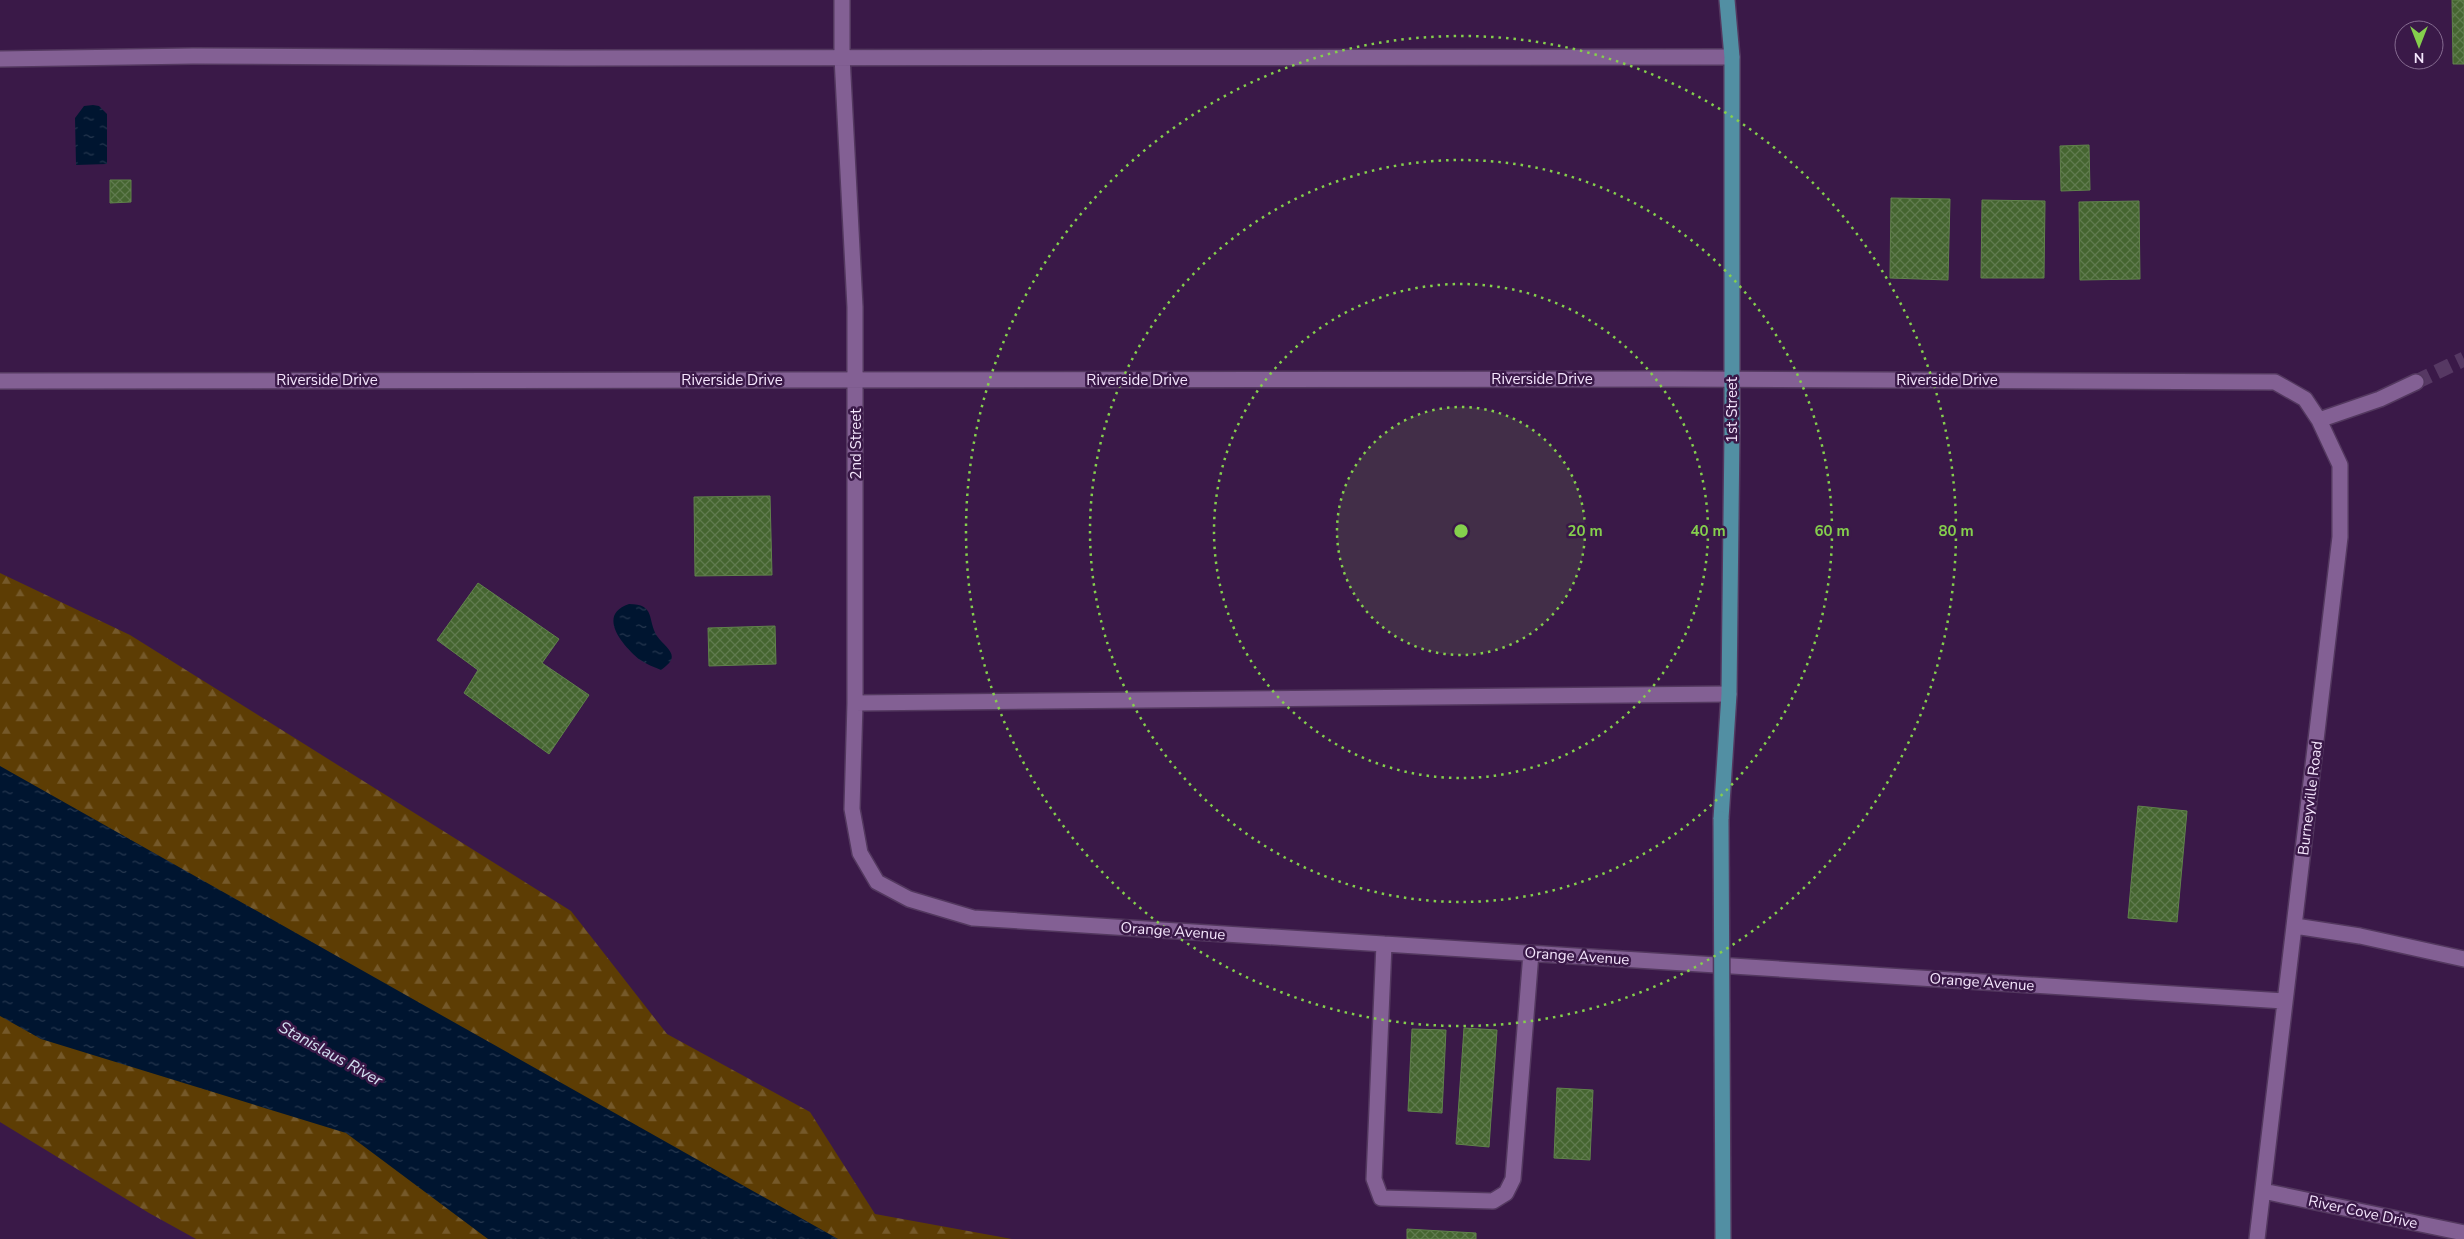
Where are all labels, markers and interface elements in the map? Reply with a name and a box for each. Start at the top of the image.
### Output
north arrow [2394,20,2444,70]
text: N [2414,48,2424,67]
street label: Riverside Drive [1491,369,1593,389]
street label: Riverside Drive [276,370,378,390]
street label: Riverside Drive [681,370,783,390]
street label: Riverside Drive [1086,370,1188,390]
street label: Riverside Drive [1896,370,1998,390]
street label: 1st Street [1722,376,1742,443]
street label: 2nd Street [846,408,866,480]
text: 20 m [1567,521,1603,541]
text: 40 m [1690,521,1726,541]
text: 60 m [1814,521,1850,541]
text: 80 m [1938,521,1974,541]
centre of rings [1452,522,1470,540]
street label: Burneyville Road [2293,740,2327,856]
street label: Orange Avenue [1120,917,1226,945]
street label: Orange Avenue [1524,942,1630,970]
street label: Orange Avenue [1929,968,2035,996]
water label: Stanislaus River [275,1016,387,1092]
street label: River Cove Drive [2307,1191,2419,1233]

